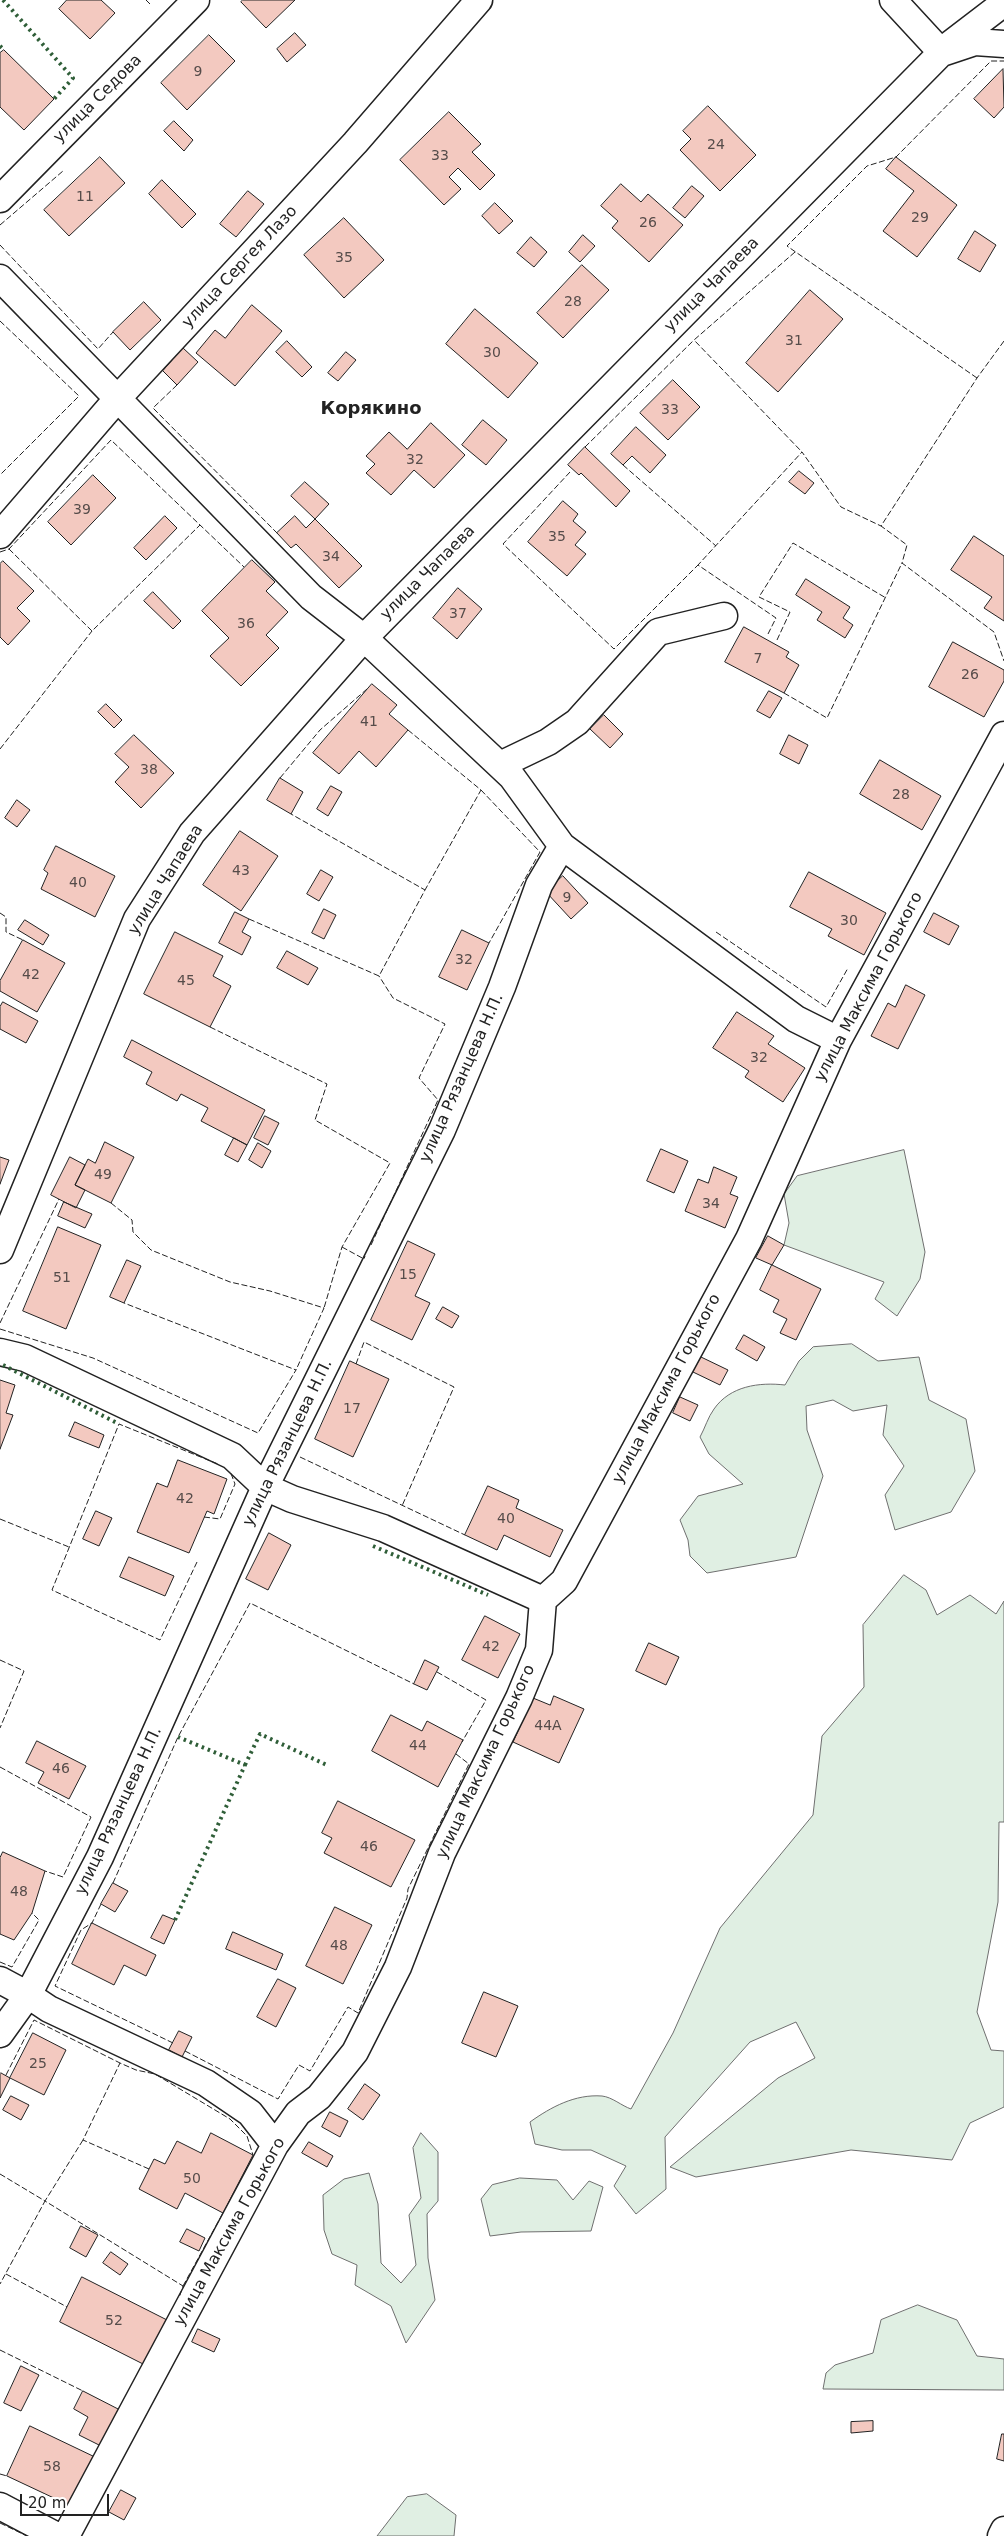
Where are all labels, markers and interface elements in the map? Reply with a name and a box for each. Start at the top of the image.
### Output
street label: улица Седова [50,51,146,147]
house number: 9 [194,64,202,80]
house number: 24 [707,137,725,153]
house number: 33 [431,148,449,164]
house number: 11 [76,189,94,205]
street label: улица Сергея Лазо [178,202,302,332]
house number: 29 [911,210,929,226]
house number: 26 [639,215,657,231]
street label: улица Чапаева [661,234,763,336]
house number: 35 [335,250,353,266]
house number: 28 [564,294,582,310]
house number: 31 [785,333,803,349]
house number: 30 [483,345,501,361]
district label: Корякино [320,398,422,420]
house number: 33 [661,402,679,418]
house number: 32 [406,452,424,468]
house number: 39 [73,502,91,518]
street label: улица Чапаева [377,522,479,624]
house number: 35 [548,529,566,545]
house number: 34 [322,549,340,565]
house number: 37 [449,606,467,622]
house number: 36 [237,616,255,632]
house number: 7 [754,651,762,667]
house number: 26 [961,667,979,683]
house number: 41 [360,714,378,730]
house number: 38 [140,762,158,778]
house number: 28 [892,787,910,803]
street label: улица Чапаева [124,821,208,939]
house number: 43 [232,863,250,879]
house number: 40 [69,875,87,891]
street label: улица Максима Горького [811,889,927,1085]
house number: 9 [563,890,571,906]
house number: 30 [840,913,858,929]
house number: 32 [455,952,473,968]
house number: 42 [22,967,40,983]
house number: 45 [177,973,195,989]
street label: улица Рязанцева Н.П. [416,990,508,1166]
house number: 32 [750,1050,768,1066]
house number: 49 [94,1167,112,1183]
house number: 34 [702,1196,720,1212]
house number: 15 [399,1267,417,1283]
house number: 51 [53,1270,71,1286]
street label: улица Максима Горького [609,1291,725,1487]
street label: улица Рязанцева Н.П. [239,1356,337,1530]
house number: 17 [343,1401,361,1417]
house number: 42 [176,1491,194,1507]
house number: 40 [497,1511,515,1527]
house number: 42 [482,1639,500,1655]
street label: улица Максима Горького [432,1662,540,1862]
house number: 44А [534,1718,562,1734]
street label: улица Рязанцева Н.П. [72,1724,166,1898]
house number: 44 [409,1738,427,1754]
house number: 46 [52,1761,70,1777]
house number: 46 [360,1839,378,1855]
house number: 48 [10,1884,28,1900]
house number: 48 [330,1938,348,1954]
house number: 25 [29,2056,47,2072]
street label: улица Максима Горького [170,2135,290,2329]
house number: 50 [183,2171,201,2187]
house number: 52 [105,2313,123,2329]
house number: 58 [43,2459,61,2475]
scale bar [22,2484,111,2516]
text: 20 m [28,2494,66,2512]

